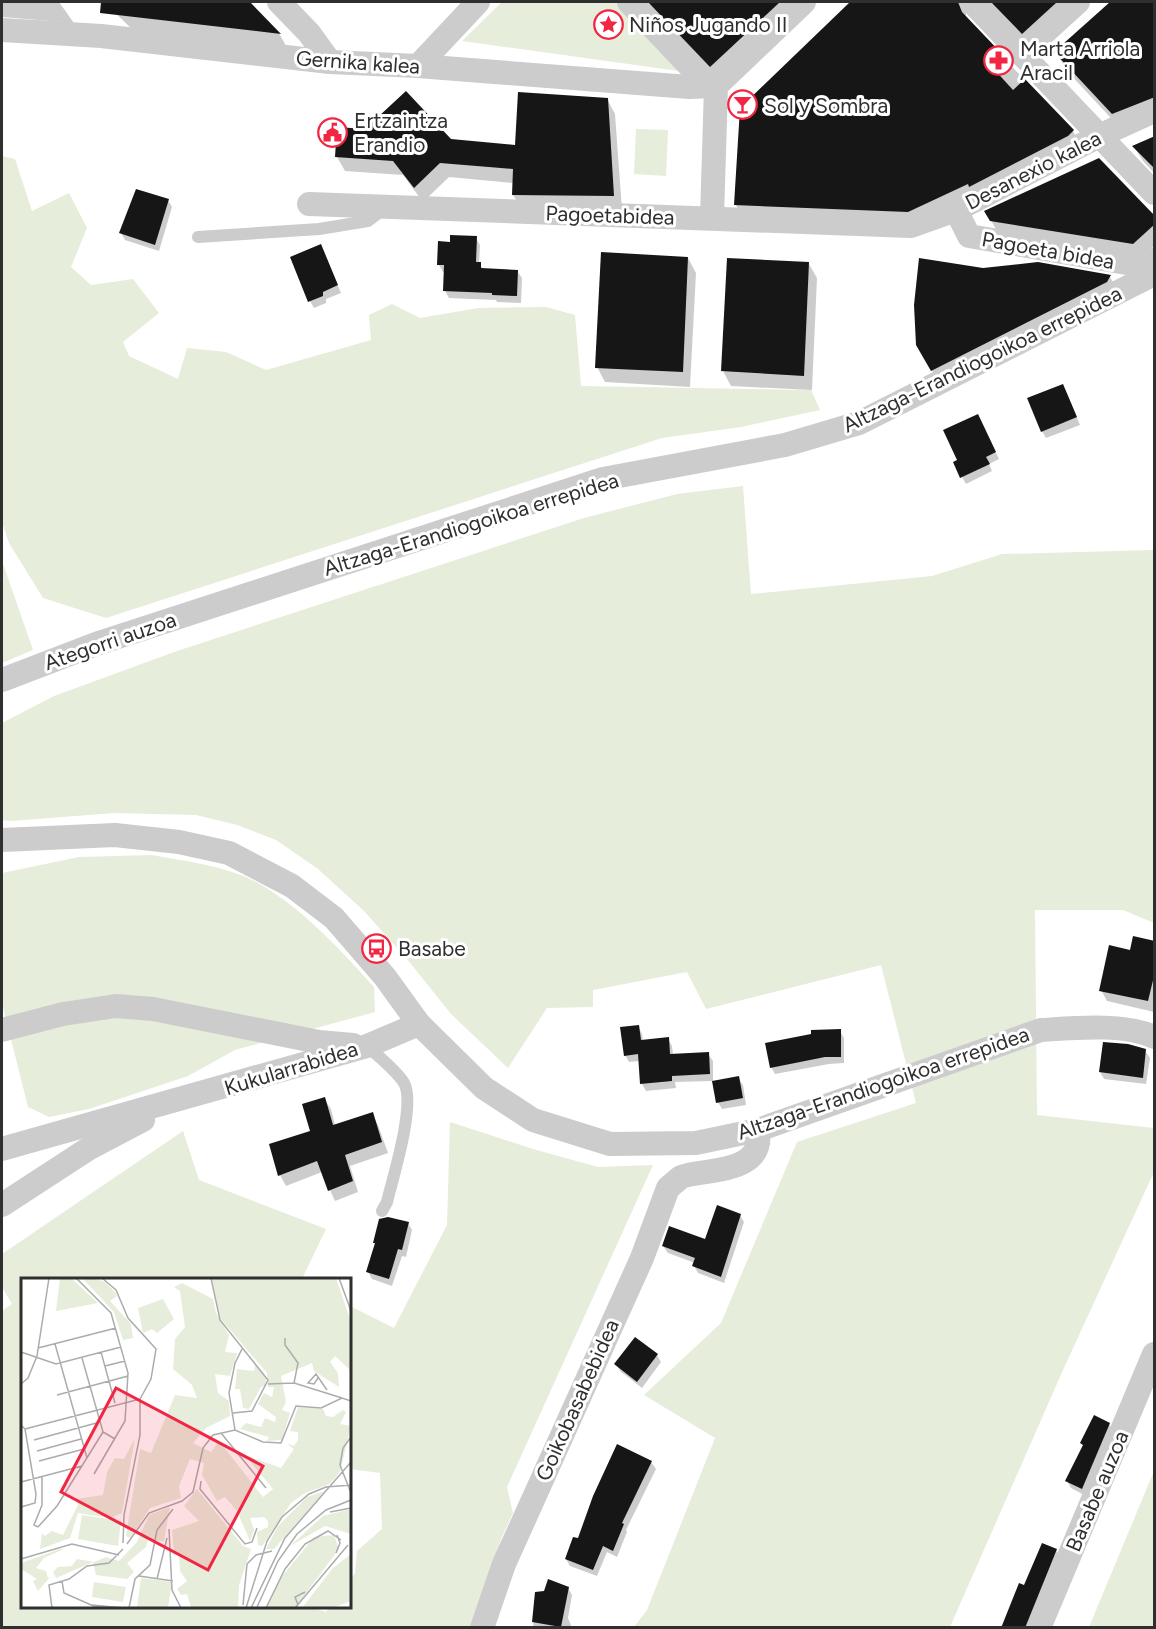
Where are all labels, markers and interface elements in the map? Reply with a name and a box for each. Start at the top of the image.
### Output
place icon: Niños Jugando II [592,8,624,40]
place label: Niños Jugando II [629,12,787,37]
place label: Marta Arriola Aracil [1020,36,1140,85]
pharmacy icon: Marta Arriola Aracil [983,44,1015,76]
street label: Gernika kalea [295,45,421,79]
bar icon: Sol y Sombra [727,89,759,121]
place label: Sol y Sombra [764,93,888,118]
place label: Ertzaintza Erandio [354,108,448,157]
public building icon: Ertzaintza Erandio [317,116,349,148]
street label: Desanexio kalea [961,125,1105,215]
street label: Pagoetabidea [545,200,675,230]
street label: Pagoeta bidea [980,226,1116,274]
street label: Altzaga-Erandiogoikoa errepidea [838,280,1126,438]
street label: Altzaga-Erandiogoikoa errepidea [320,467,622,581]
street label: Ategorri auzoa [41,607,179,675]
bus stop icon: Basabe [361,932,393,964]
place label: Basabe [398,936,466,961]
street label: Altzaga-Erandiogoikoa errepidea [734,1021,1032,1145]
street label: Kukularrabidea [221,1036,361,1100]
inset map [21,1278,351,1608]
street label: Goikobasabebidea [530,1315,624,1485]
street label: Basabe auzoa [1060,1427,1134,1555]

